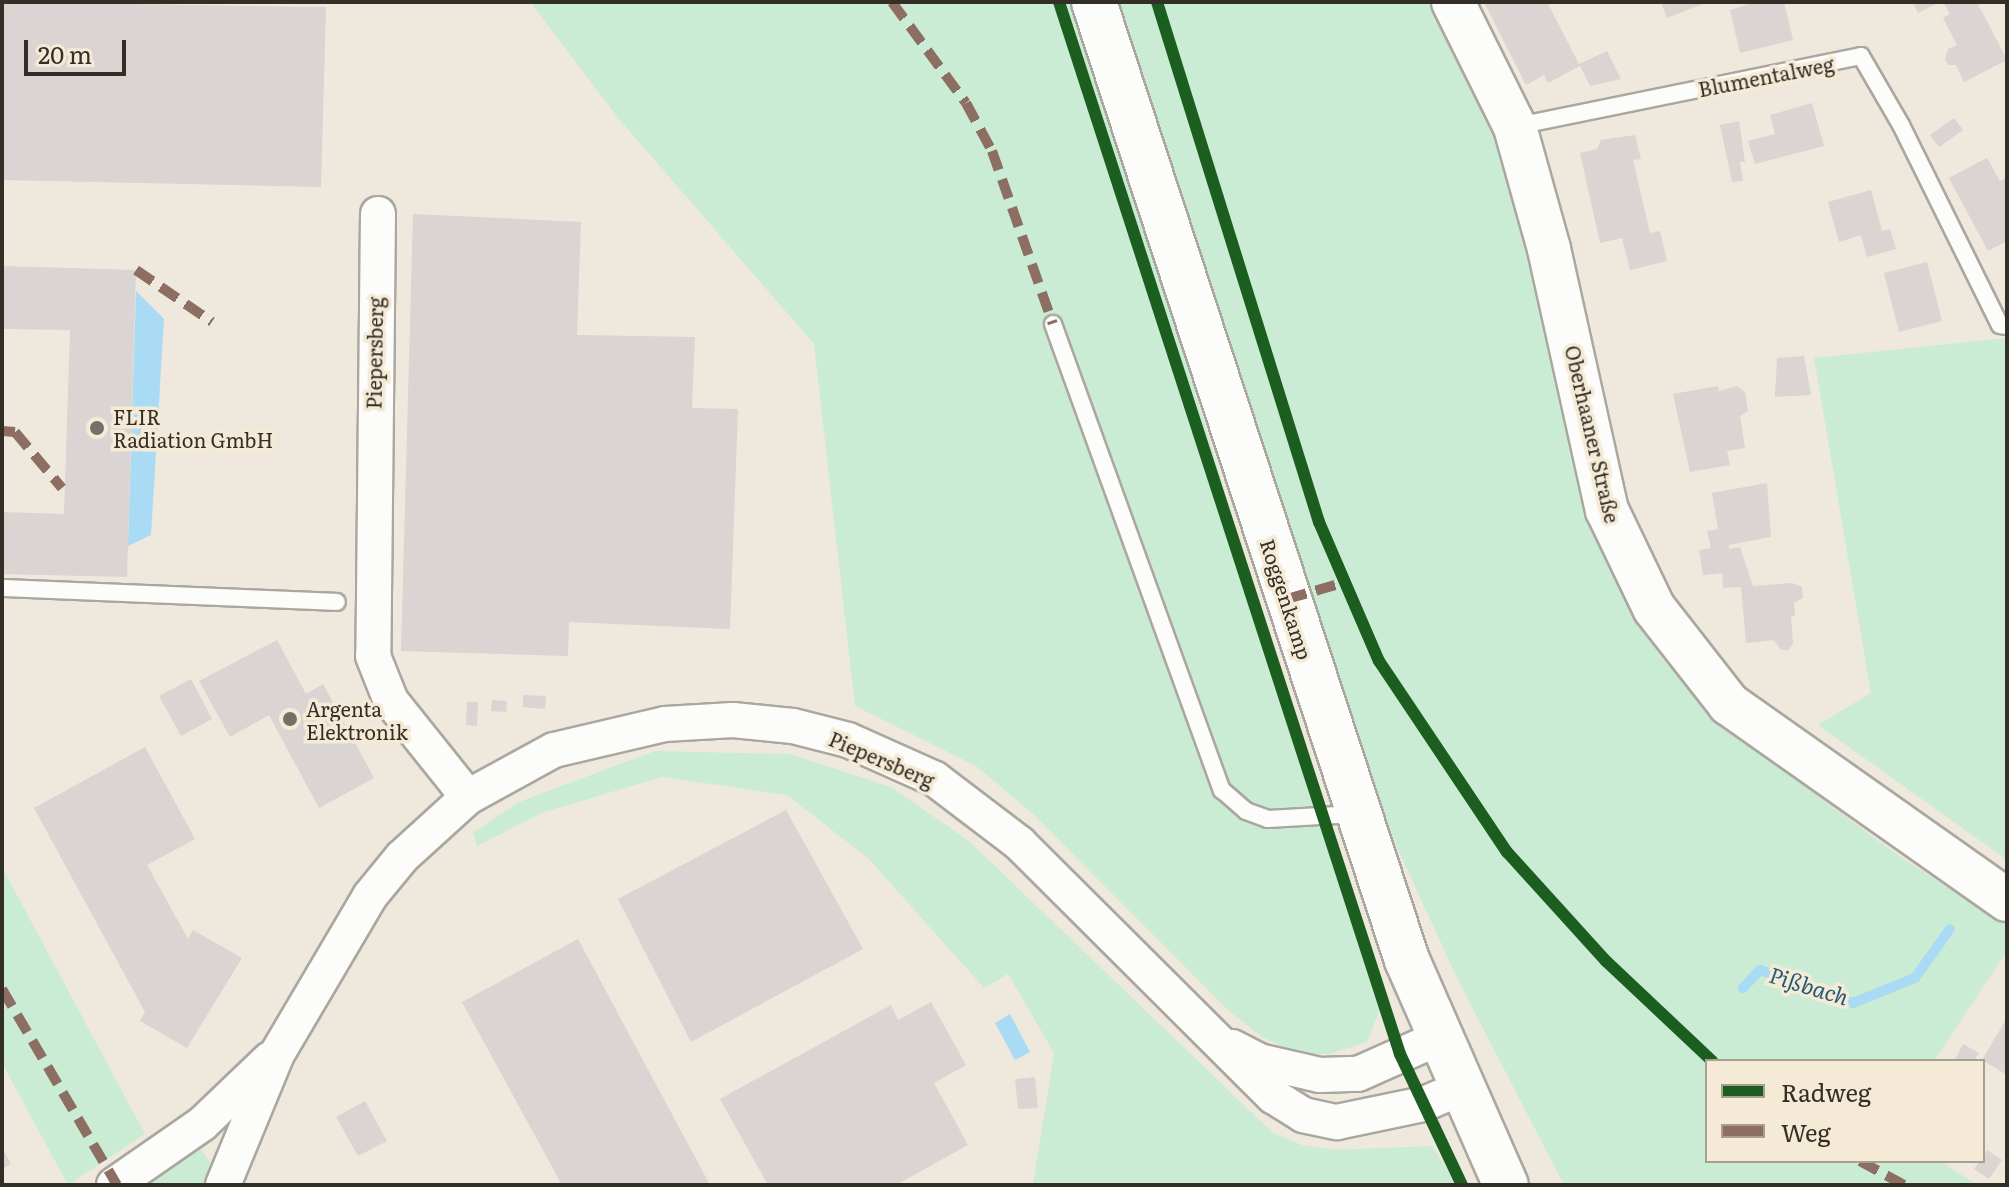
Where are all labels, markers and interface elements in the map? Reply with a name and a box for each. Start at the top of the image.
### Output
scale bar [28,24,130,74]
text: 20 m [38,36,92,71]
street label: Blumentalweg [1696,51,1836,101]
street label: Piepersberg [361,297,387,409]
street label: Oberhaaner Straße [1561,343,1625,525]
place label: FLIR Radiation GmbH [113,404,273,451]
marker: FLIR Radiation GmbH [88,419,106,437]
street label: Roggenkamp [1256,536,1318,662]
place label: Argenta Elektronik [306,696,408,743]
marker: Argenta Elektronik [281,710,299,728]
street label: Piepersberg [826,726,938,792]
water label: Pißbach [1766,960,1852,1010]
legend [1705,1059,1985,1163]
text: Radweg [1781,1074,1871,1109]
text: Weg [1781,1114,1831,1149]

